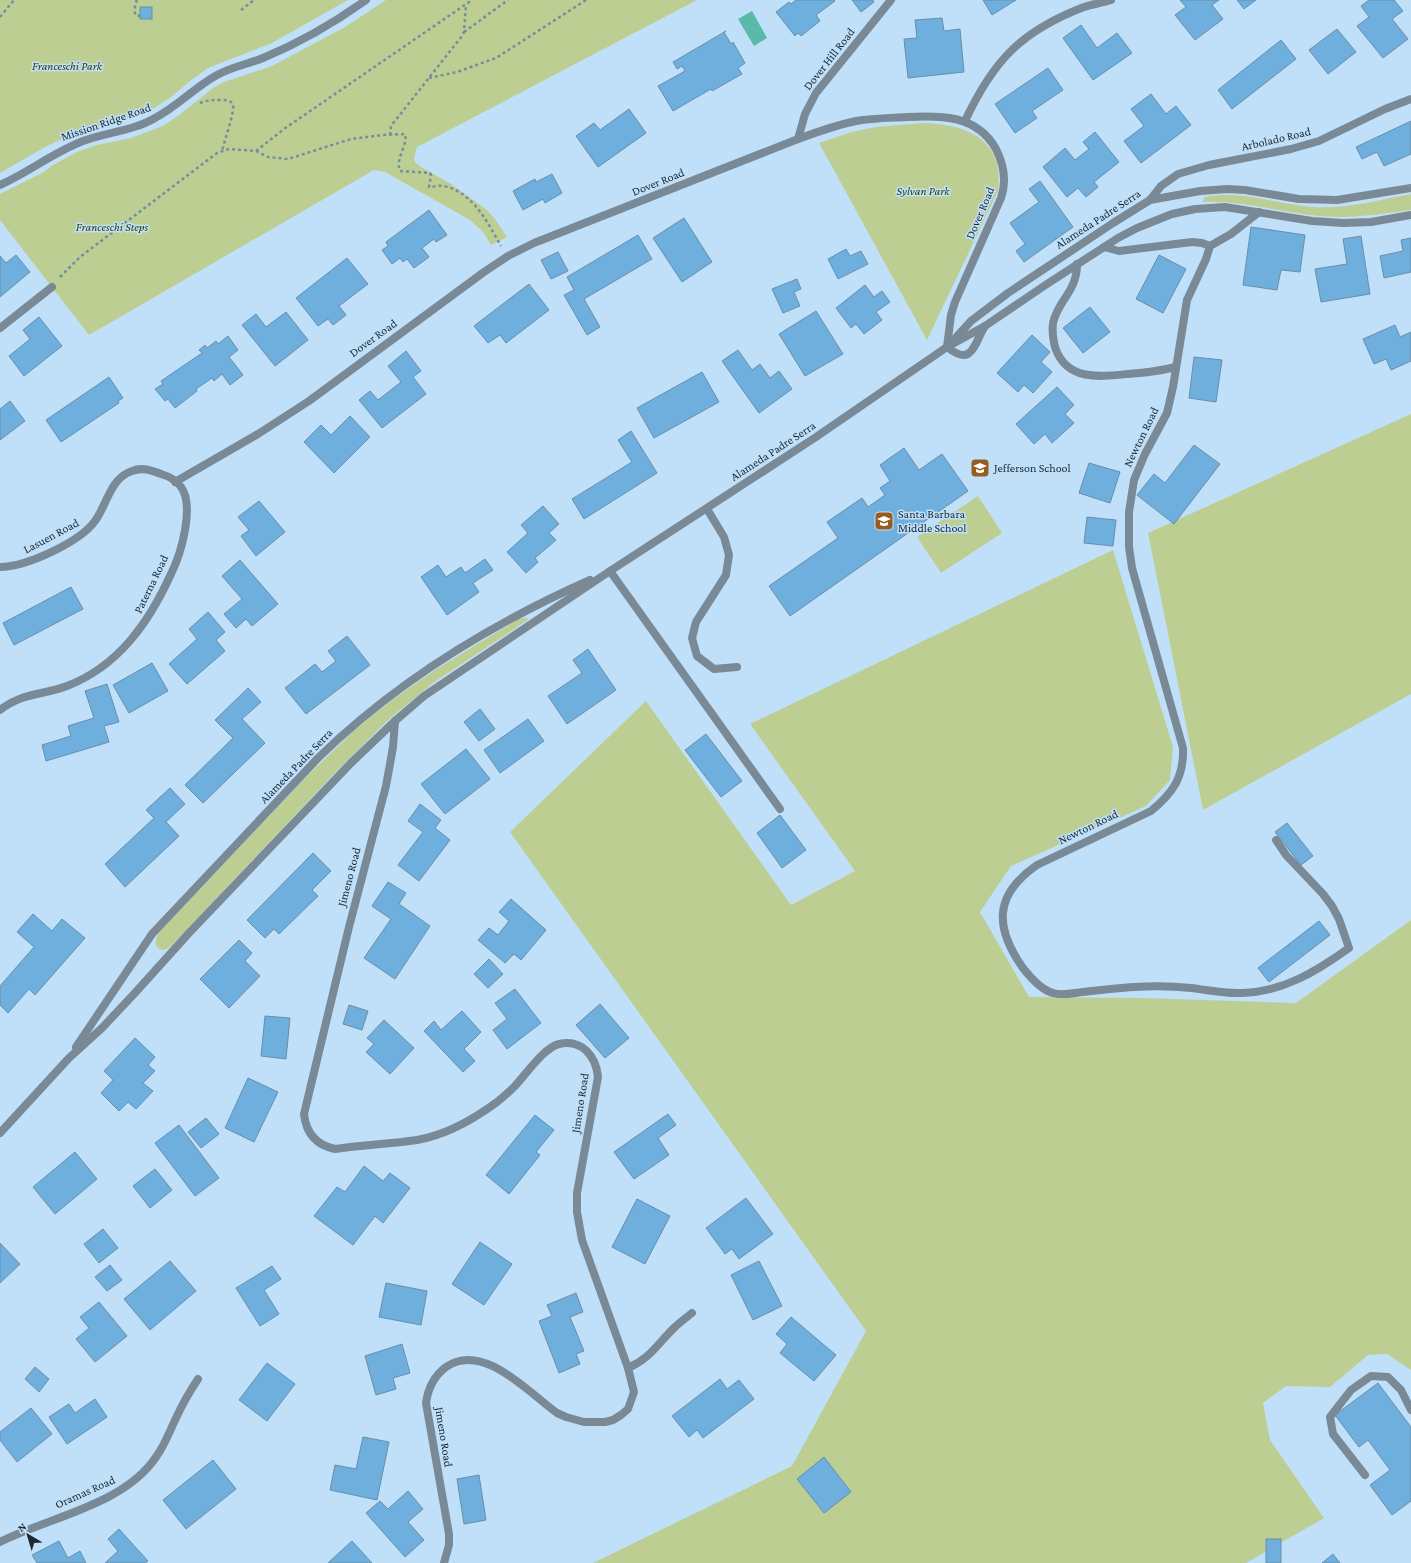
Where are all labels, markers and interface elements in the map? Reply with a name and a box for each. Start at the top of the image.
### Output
street label: Dover Hill Road [800,25,858,93]
park label: Franceschi Park [32,59,103,73]
street label: Mission Ridge Road [59,100,153,144]
street label: Arbolado Road [1240,124,1313,154]
street label: Dover Road [630,165,687,199]
park label: Sylvan Park [896,184,950,198]
street label: Dover Road [963,184,998,241]
street label: Alameda Padre Serra [1053,186,1144,252]
park label: Franceschi Steps [76,220,149,234]
street label: Dover Road [346,316,400,360]
street label: Newton Road [1121,404,1162,469]
street label: Alameda Padre Serra [728,418,819,484]
school or university icon: Jefferson School [969,457,991,479]
place label: Jefferson School [993,461,1071,475]
place label: Santa Barbara Middle School [898,507,966,535]
school or university icon: Santa Barbara Middle School [873,510,895,532]
street label: Lasuen Road [21,515,82,556]
street label: Paterna Road [131,552,171,616]
street label: Alameda Padre Serra [257,725,336,806]
street label: Newton Road [1056,806,1121,847]
street label: Jimeno Road [334,845,364,909]
street label: Jimeno Road [568,1071,592,1135]
street label: Jimeno Road [432,1405,456,1469]
street label: Oramas Road [53,1472,118,1511]
north arrow [8,1515,48,1555]
text: N [15,1520,29,1534]

